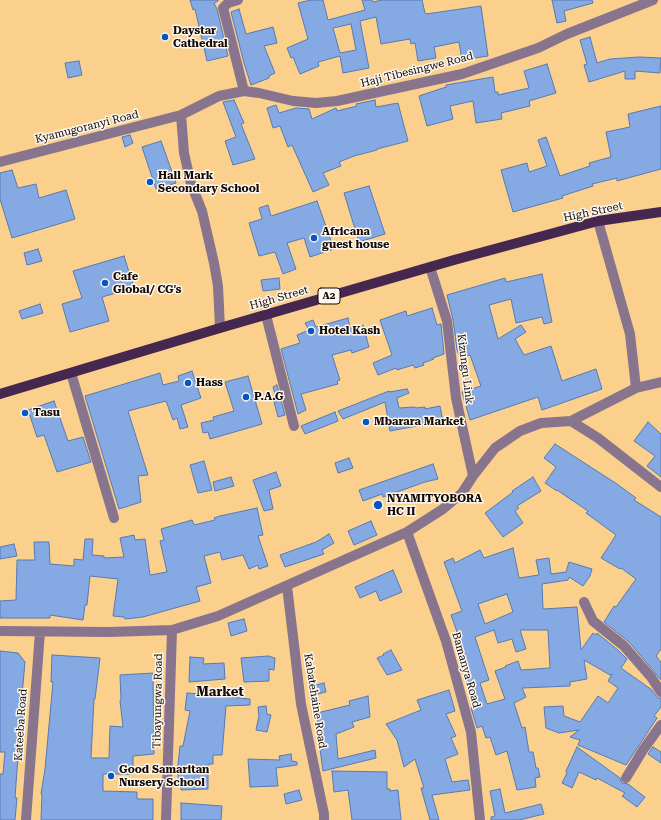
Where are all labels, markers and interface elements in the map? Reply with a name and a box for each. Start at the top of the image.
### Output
place label: Daystar Cathedral [173,24,228,50]
marker: Daystar Cathedral [160,32,170,42]
street label: Haji Tibesingwe Road [359,50,475,90]
street label: Kyamugoranyi Road [34,108,140,146]
place label: Hall Mark Secondary School [158,169,259,195]
marker: Hall Mark Secondary School [145,177,155,187]
street label: High Street [562,199,624,225]
place label: Africana guest house [322,225,389,251]
marker: Africana guest house [309,233,319,243]
place label: Cafe Global/ CG's [113,270,181,296]
marker: Cafe Global/ CG's [100,278,110,288]
street label: High Street [248,283,310,313]
road number: A2 [318,288,340,304]
place label: Hotel Kash [319,324,380,338]
marker: Hotel Kash [306,326,316,336]
street label: Kizungu Link [454,333,476,405]
place label: Hass [196,376,223,390]
marker: Hass [183,378,193,388]
place label: P.A.G [254,390,283,404]
marker: P.A.G [241,392,251,402]
place label: Tasu [33,406,60,420]
marker: Tasu [20,408,30,418]
place label: Mbarara Market [374,415,464,429]
marker: Mbarara Market [361,417,371,427]
place label: NYAMITYOBORA HC II [387,492,482,518]
marker: NYAMITYOBORA HC II [372,499,384,511]
street label: Bamanya Road [449,631,483,709]
street label: Tibayungwa Road [151,653,165,749]
street label: Kabatehaine Road [301,653,329,749]
district label: Market [196,684,244,700]
street label: Kateeba Road [12,688,30,762]
place label: Good Samaritan Nursery School [119,763,209,789]
marker: Good Samaritan Nursery School [106,771,116,781]

